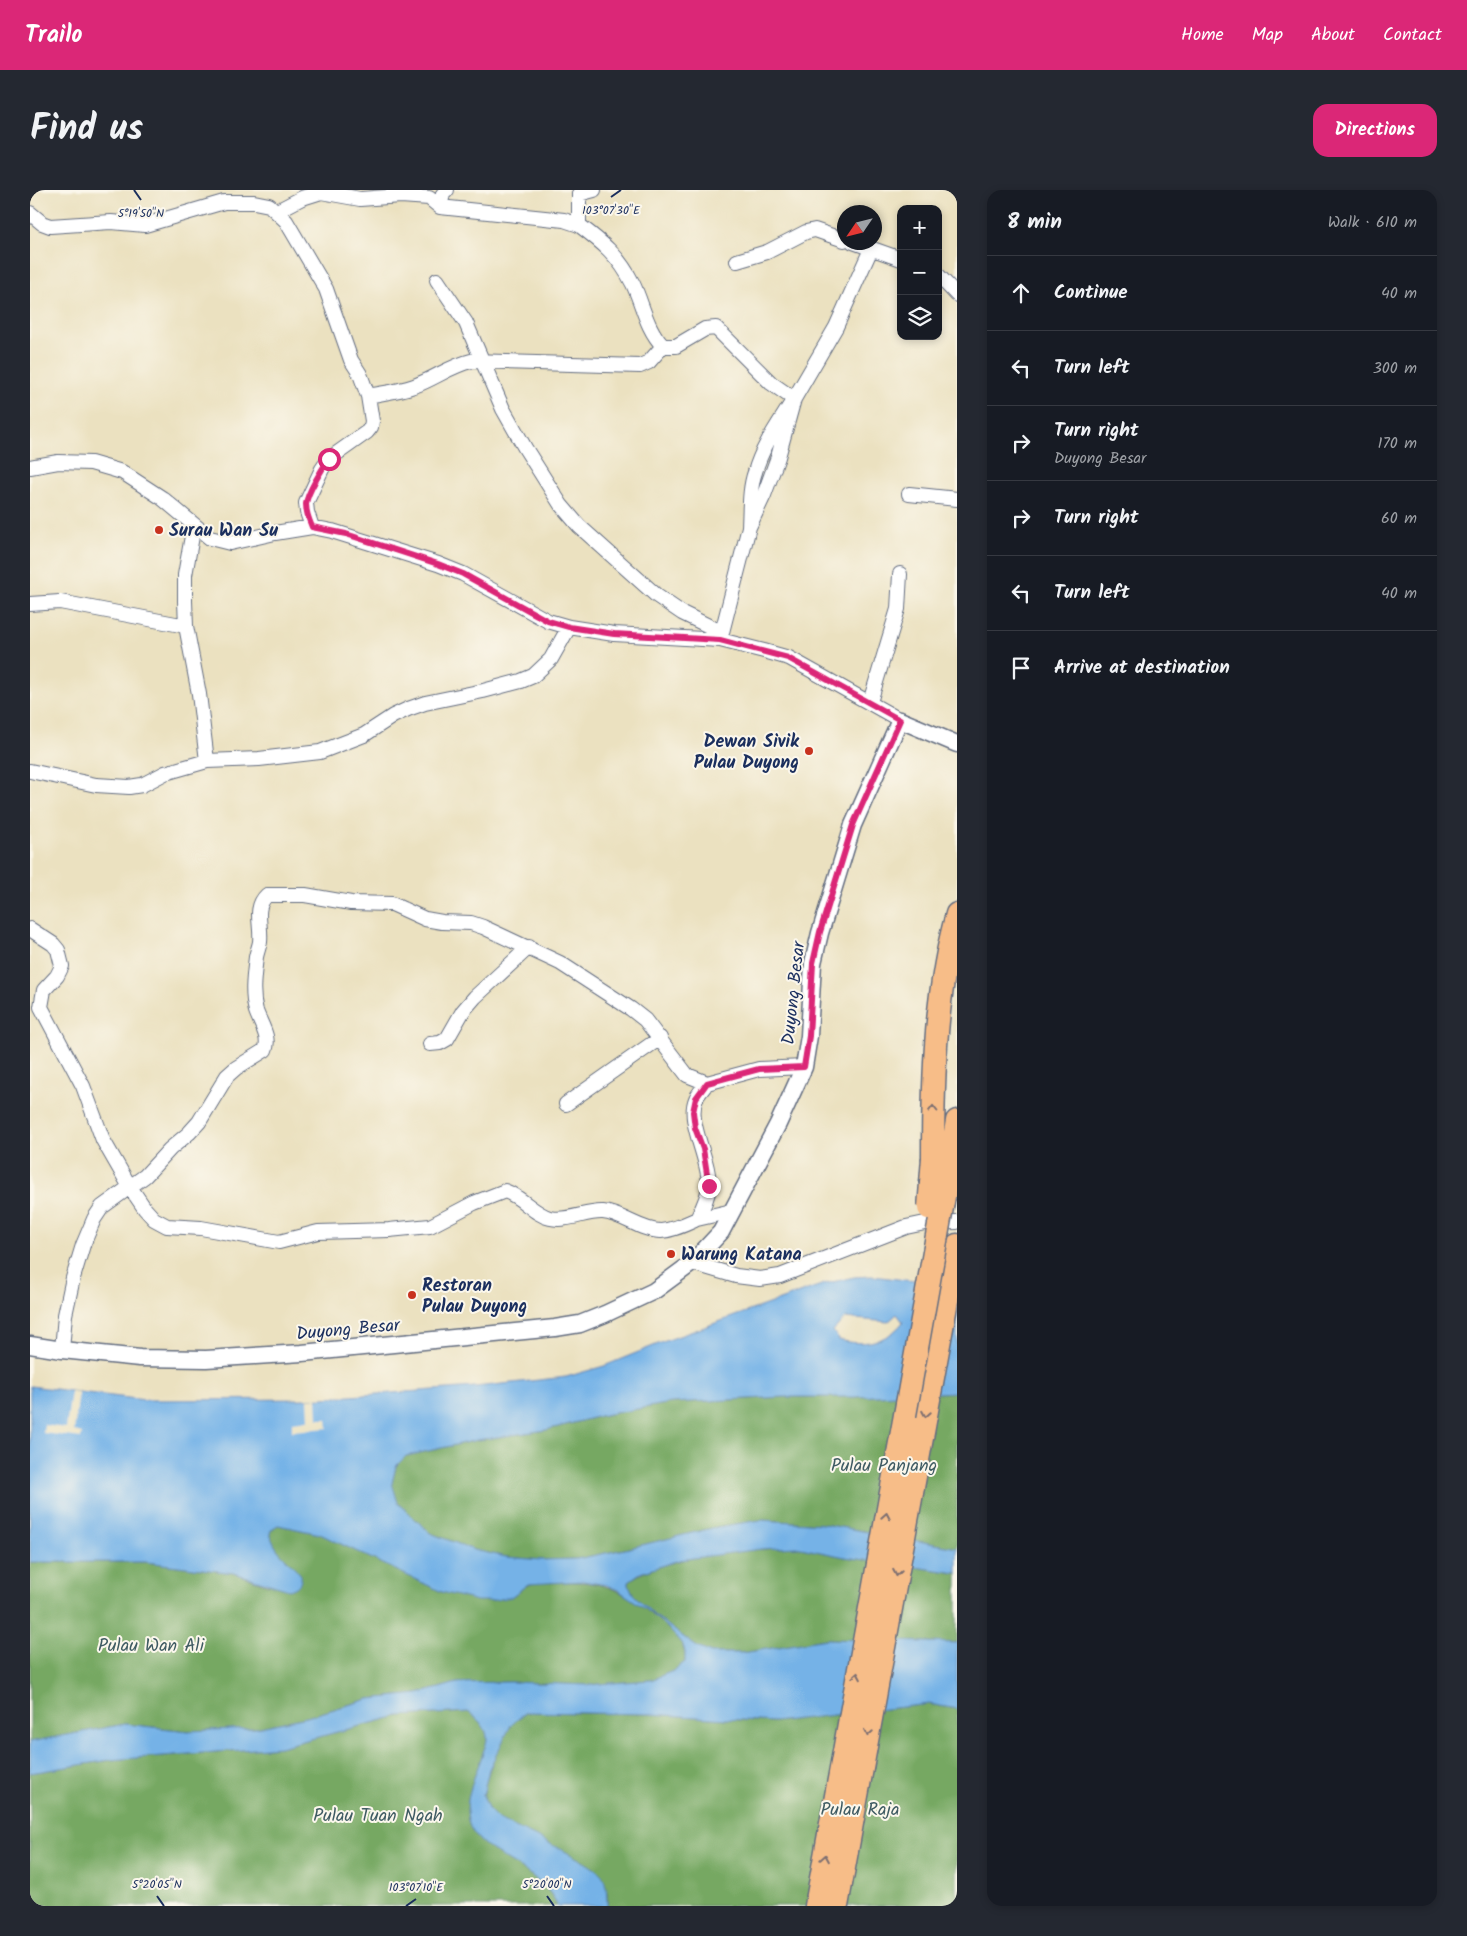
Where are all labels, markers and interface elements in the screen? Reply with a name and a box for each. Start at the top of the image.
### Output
text: Trailo [25,16,83,55]
text: Home [1181,21,1224,50]
text: Map [1252,21,1283,50]
text: About [1311,21,1355,50]
text: Contact [1383,21,1442,50]
text: Find us [30,102,143,158]
button: Directions [1313,104,1437,157]
text: 103°07'30"E [582,201,641,220]
text: 5°19'50"N [118,204,164,223]
north arrow [837,205,882,250]
map controls [897,205,942,340]
button: + [897,205,942,250]
text: 8 min [1007,206,1062,239]
text: Walk · 610 m [1328,210,1417,235]
button: − [897,250,942,295]
text: Continue [1054,278,1127,308]
icon: ahead [1007,279,1035,307]
text: 40 m [1381,281,1417,306]
button: layers [897,295,942,340]
text: Turn left [1054,353,1129,383]
icon: left [1007,354,1035,382]
text: 300 m [1373,356,1417,381]
text: Turn right [1054,416,1139,446]
icon: right [1007,429,1035,457]
text: 170 m [1377,431,1417,456]
text: Duyong Besar [1054,446,1146,471]
route start [318,448,341,471]
text: Turn right [1054,503,1139,533]
icon: right [1007,504,1035,532]
text: 60 m [1381,506,1417,531]
place label: Surau Wan Su [169,517,278,546]
marker: Surau Wan Su [153,524,165,536]
text: Turn left [1054,578,1129,608]
icon: left [1007,579,1035,607]
text: 40 m [1381,581,1417,606]
text: Arrive at destination [1054,653,1230,683]
icon: arrive [1007,654,1035,682]
place label: Dewan Sivik Pulau Duyong [694,728,800,778]
marker: Dewan Sivik Pulau Duyong [803,745,815,757]
street label: Duyong Besar [775,939,814,1046]
one-way arrow [928,1105,938,1112]
route end [698,1175,721,1198]
place label: Warung Katana [681,1241,802,1270]
marker: Warung Katana [665,1248,677,1260]
place label: Restoran Pulau Duyong [422,1272,527,1322]
marker: Restoran Pulau Duyong [406,1289,418,1301]
street label: Duyong Besar [295,1311,402,1349]
one-way arrow [921,1409,932,1418]
park label: Pulau Panjang [831,1452,937,1481]
one-way arrow [881,1511,891,1520]
one-way arrow [892,1569,902,1578]
park label: Pulau Wan Ali [98,1632,205,1661]
one-way arrow [851,1671,861,1680]
one-way arrow [863,1729,873,1738]
park label: Pulau Raja [820,1796,900,1825]
park label: Pulau Tuan Ngah [313,1802,443,1831]
one-way arrow [819,1854,829,1862]
text: 5°20'05"N [132,1875,182,1894]
text: 5°20'00"N [522,1875,572,1894]
text: 103°07'10"E [389,1878,444,1897]

